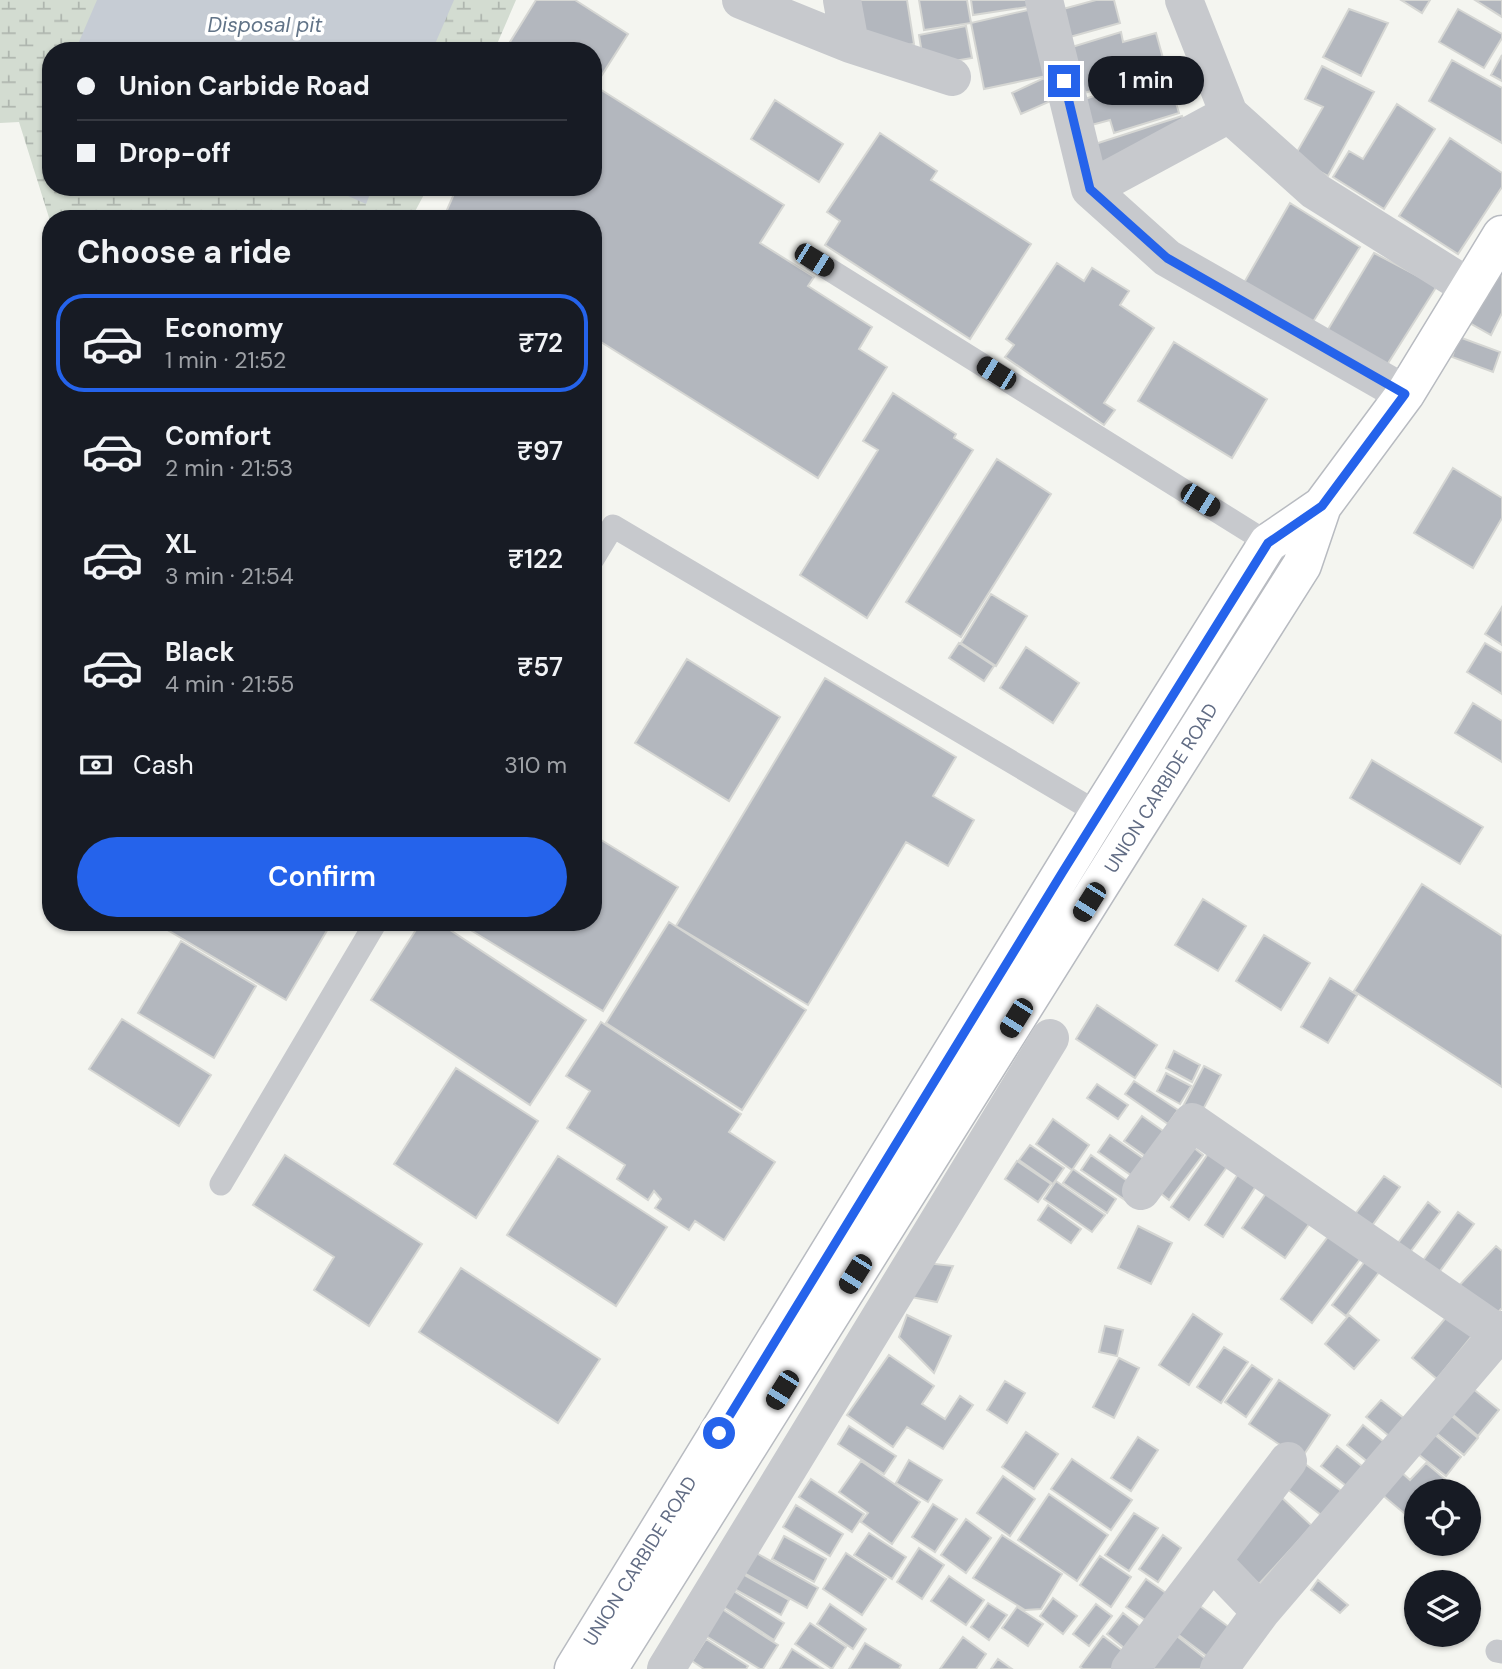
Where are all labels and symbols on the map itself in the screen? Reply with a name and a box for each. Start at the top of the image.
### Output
water label: Disposal pit [208,11,323,39]
callout: 1 min [1088,56,1204,106]
route end [1048,65,1080,97]
car [791,240,838,280]
car [973,353,1020,393]
car [1177,480,1224,520]
street label: UNION CARBIDE ROAD [1099,698,1223,878]
car [1069,879,1110,925]
car [996,995,1037,1041]
car [835,1251,876,1297]
car [762,1367,803,1413]
route start [703,1417,735,1449]
street label: UNION CARBIDE ROAD [578,1471,702,1651]

